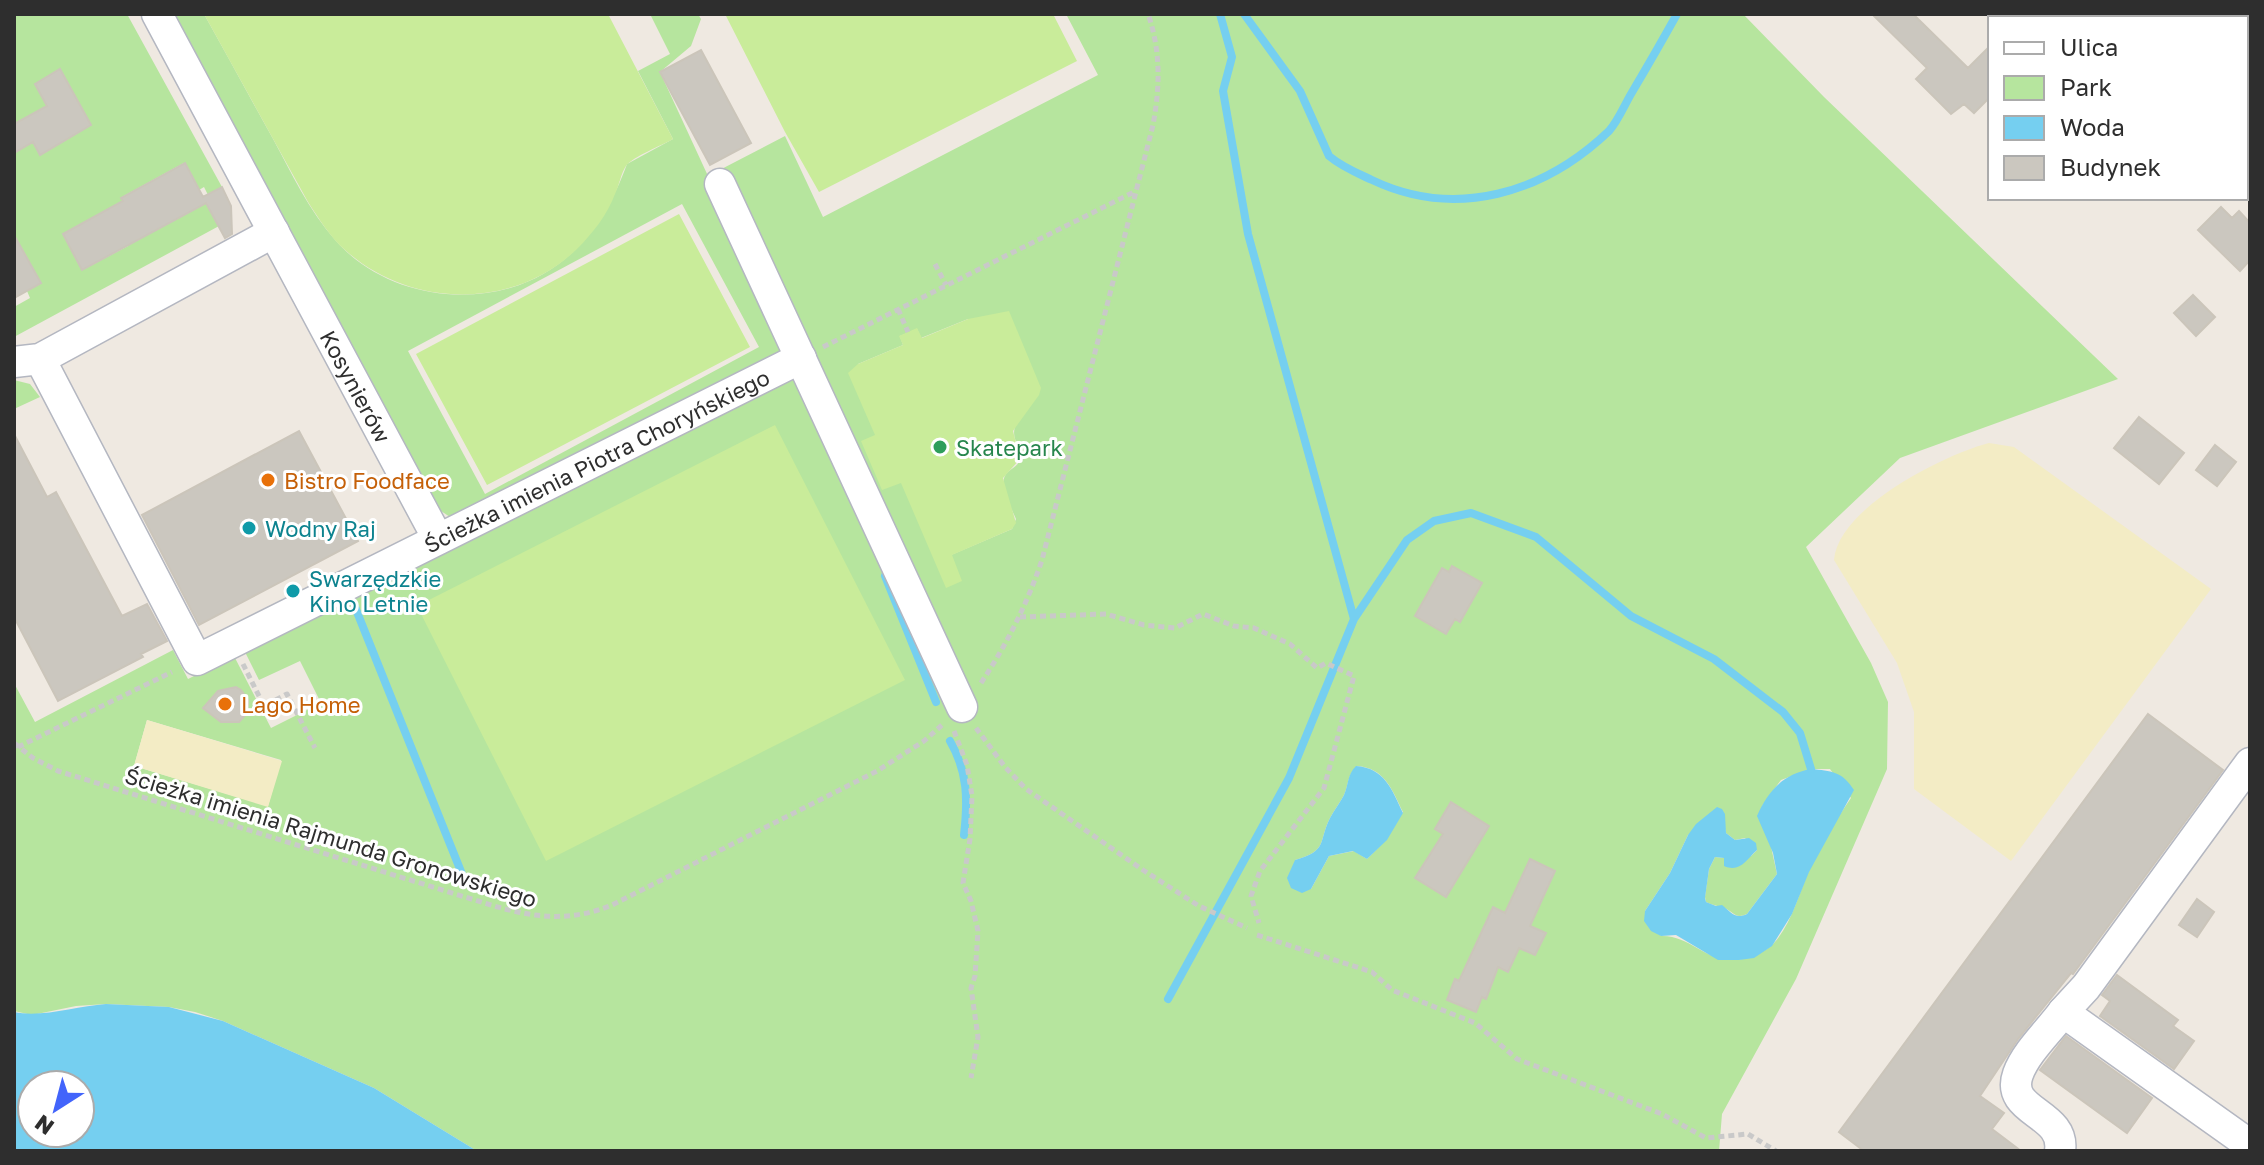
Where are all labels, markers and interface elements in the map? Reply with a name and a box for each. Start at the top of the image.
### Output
legend [1988,16,2248,200]
text: Ulica [2060,32,2118,61]
text: Park [2060,72,2112,101]
text: Woda [2060,112,2125,141]
text: Budynek [2060,152,2161,181]
street label: Kosynierów [315,325,397,447]
street label: Ścieżka imienia Piotra Choryńskiego [419,363,774,558]
place label: Skatepark [956,434,1063,461]
marker: Skatepark [931,438,949,456]
place label: Bistro Foodface [284,467,450,494]
marker: Bistro Foodface [259,471,277,489]
place label: Wodny Raj [265,515,376,542]
marker: Wodny Raj [240,519,258,537]
place label: Swarzędzkie Kino Letnie [309,565,441,617]
marker: Swarzędzkie Kino Letnie [284,582,302,600]
place label: Lago Home [241,691,361,718]
marker: Lago Home [216,695,234,713]
street label: Ścieżka imienia Rajmunda Gronowskiego [122,761,540,913]
north arrow [16,1069,96,1149]
text: N [29,1110,59,1141]

